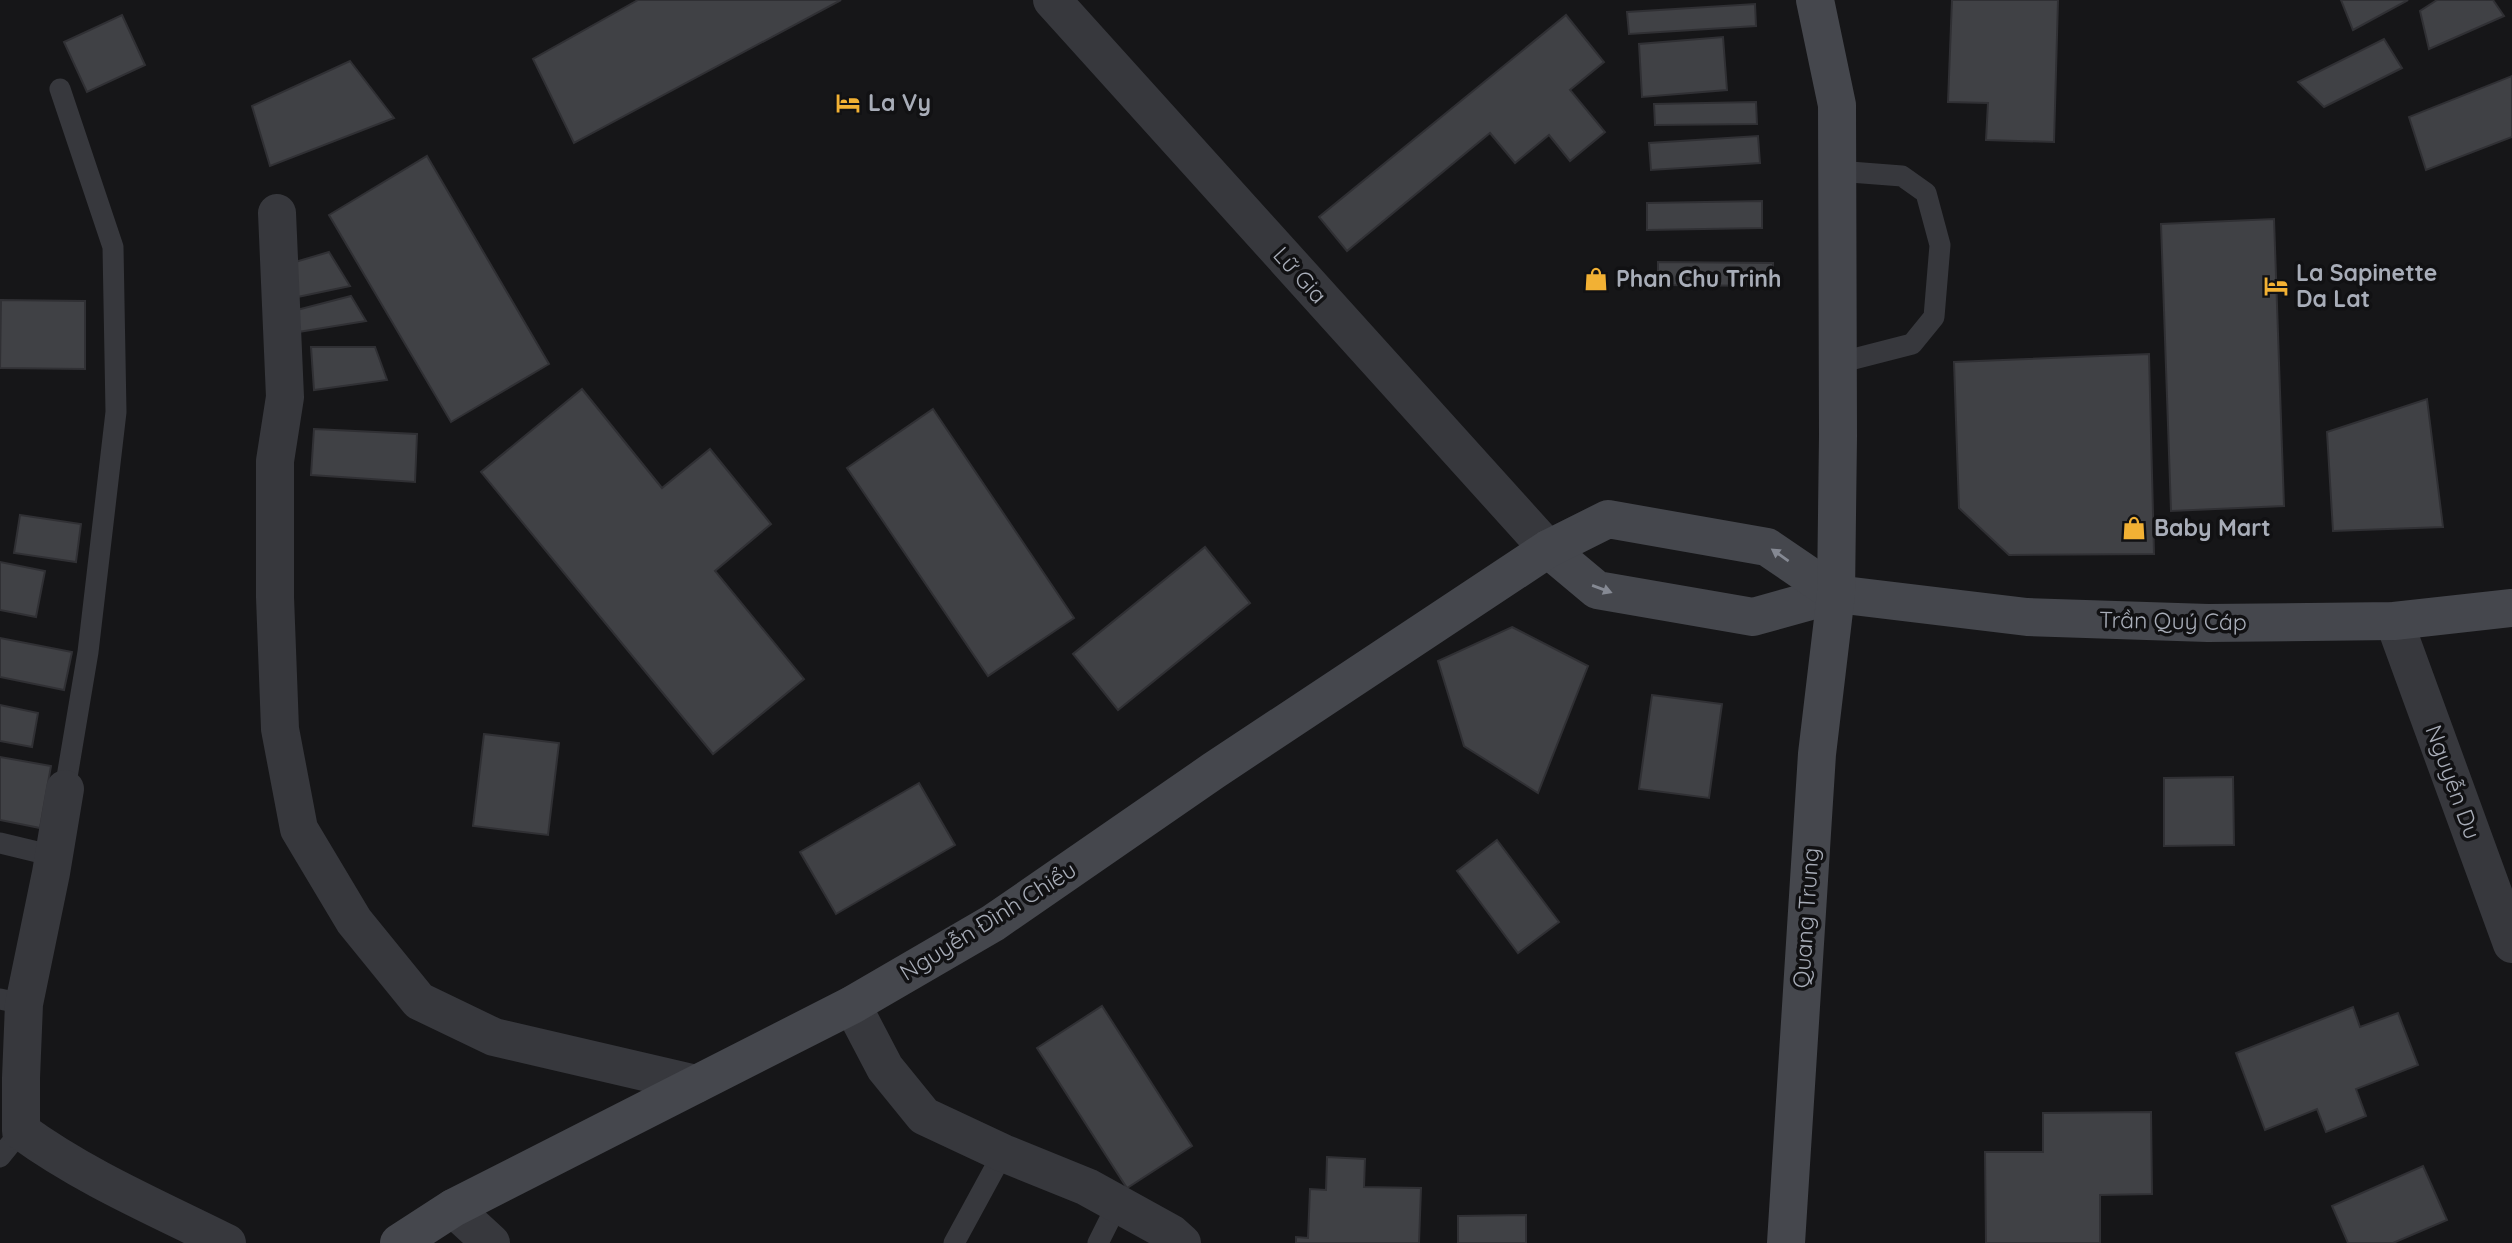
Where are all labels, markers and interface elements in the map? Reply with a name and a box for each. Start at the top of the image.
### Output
place label: La Vy [868,88,931,117]
hotel icon: La Vy [834,89,862,117]
street label: Lữ Gia [1267,240,1333,309]
place label: La Sapinette Da Lat [2296,258,2437,313]
place label: Phan Chu Trinh [1616,264,1781,293]
shop icon: Phan Chu Trinh [1582,265,1610,293]
hotel icon: La Sapinette Da Lat [2262,272,2290,300]
place label: Baby Mart [2154,513,2271,542]
shop icon: Baby Mart [2120,514,2148,542]
one-way arrow [1770,549,1789,562]
one-way arrow [1592,584,1613,595]
street label: Trần Quý Cáp [2099,605,2247,636]
street label: Nguyễn Du [2419,721,2487,843]
street label: Quang Trung [1786,847,1825,989]
street label: Nguyễn Đình Chiểu [894,855,1081,987]

